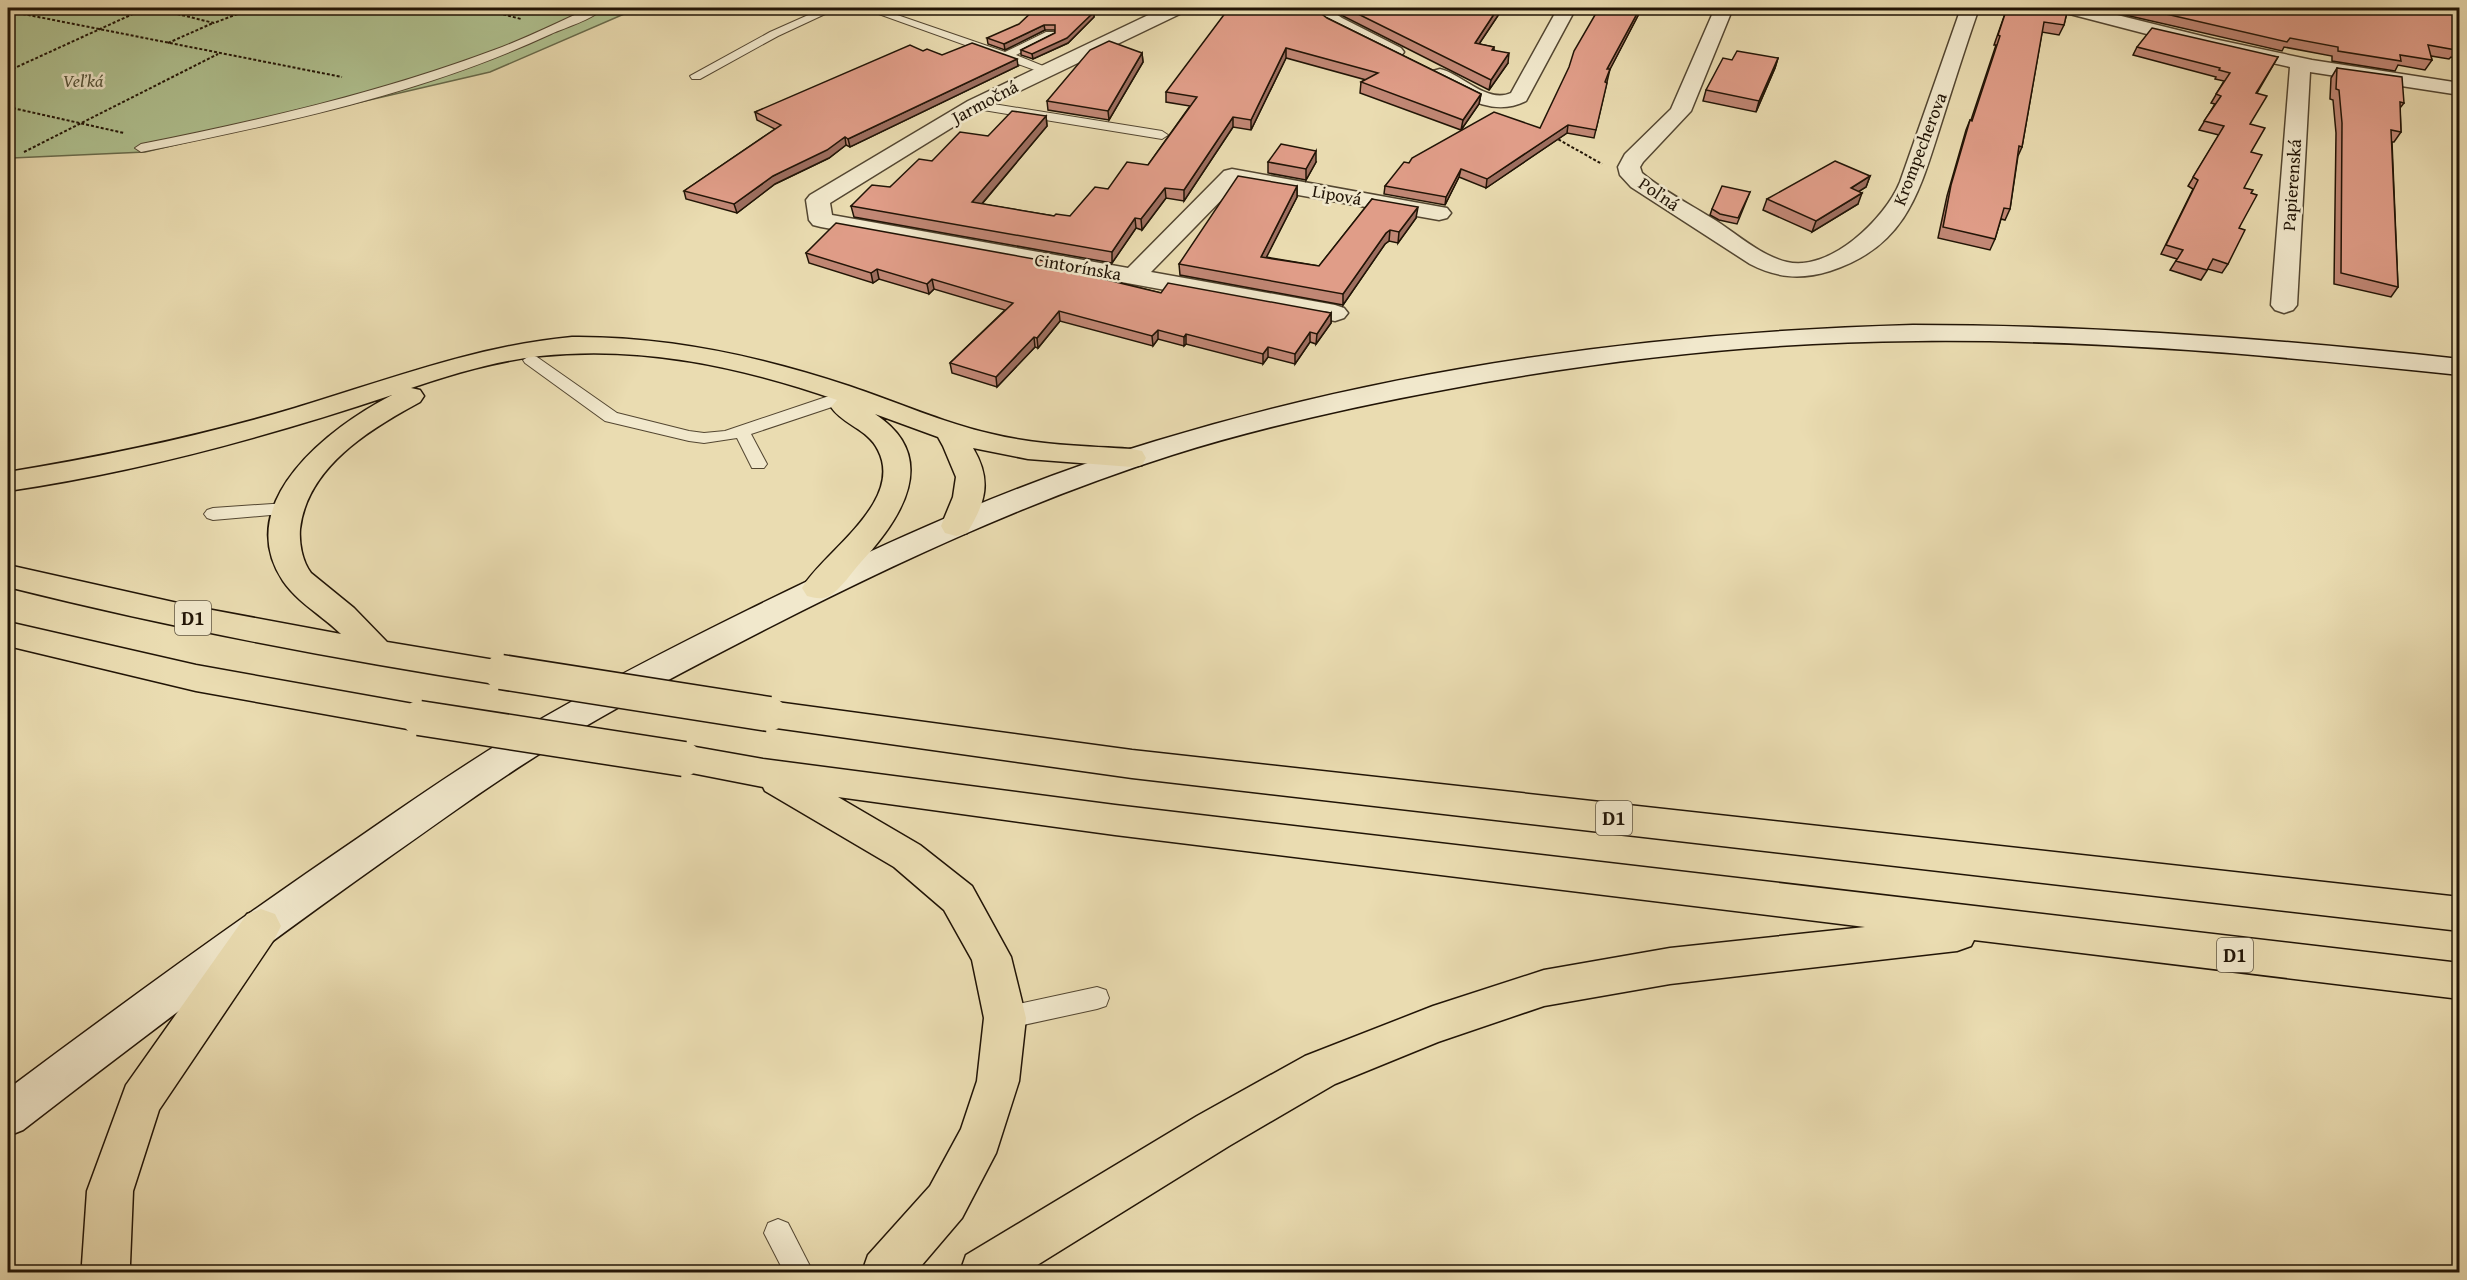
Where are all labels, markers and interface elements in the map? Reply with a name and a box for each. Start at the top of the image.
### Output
park label: Veľká [63,67,104,94]
street label: Jarmočná [945,72,1023,131]
street label: Krompecherova [1886,88,1954,209]
street label: Papierenská [2275,138,2308,232]
street label: Poľná [1633,170,1686,217]
street label: Lipová [1310,177,1364,212]
street label: Cintorínska [1032,246,1124,288]
road number: D1 [175,601,211,635]
road number: D1 [1596,801,1632,835]
road number: D1 [2217,938,2253,972]

